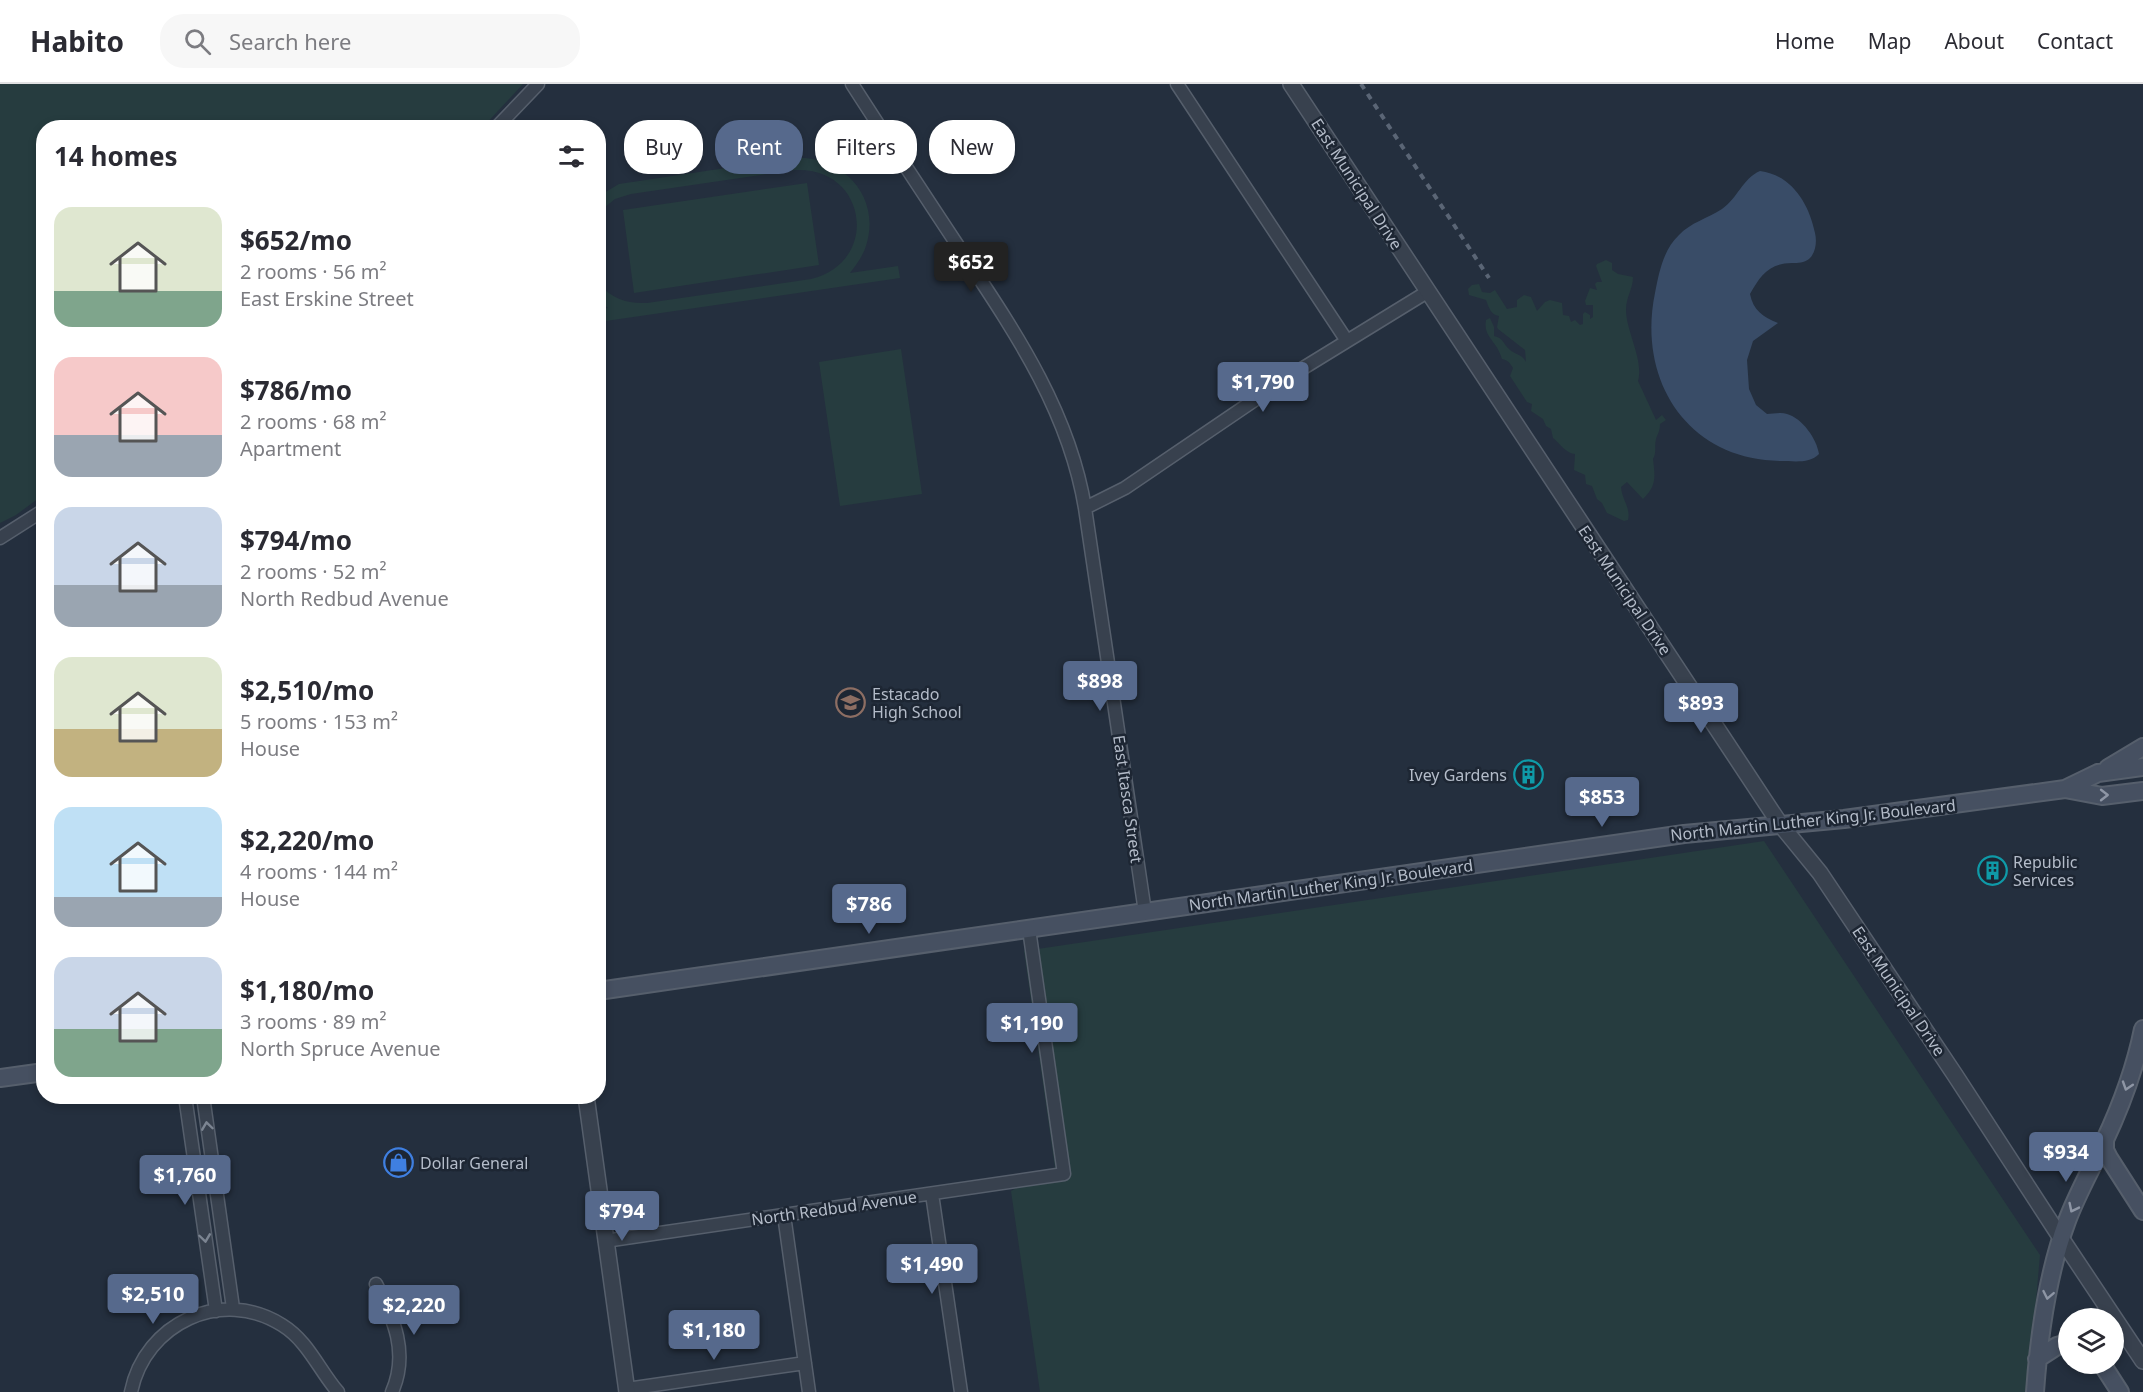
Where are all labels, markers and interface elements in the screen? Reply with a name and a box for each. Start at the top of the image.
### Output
search box [160,14,580,68]
text: Habito [30,22,124,60]
icon: search [181,25,214,58]
text: Search here [229,26,351,56]
text: Home [1775,27,1835,55]
text: Map [1868,27,1911,55]
text: About [1944,27,2004,55]
text: Contact [2037,27,2113,55]
street label: East Municipal Drive [1306,114,1408,254]
chip: Buy [624,120,703,174]
chip: Rent [715,120,803,174]
chip: Filters [815,120,917,174]
chip: New [929,120,1015,174]
text: 14 homes [54,138,178,174]
icon: filters [555,140,588,173]
text: $652/mo [240,222,352,258]
icon: home [102,231,174,303]
pin: $652 [935,242,1007,293]
text: $652 [948,248,994,275]
text: 2 rooms · 56 m² [240,258,387,285]
text: East Erskine Street [240,285,414,312]
pin: $1,790 [1214,362,1312,413]
text: $1,790 [1232,368,1294,395]
text: $786/mo [240,372,352,408]
icon: home [102,381,174,453]
text: 2 rooms · 68 m² [240,408,387,435]
text: Apartment [240,435,341,462]
street label: East Municipal Drive [1573,521,1677,659]
text: $794/mo [240,522,352,558]
icon: home [102,531,174,603]
text: 2 rooms · 52 m² [240,558,387,585]
text: North Redbud Avenue [240,585,449,612]
pin: $898 [1064,661,1136,712]
text: $898 [1077,667,1123,694]
text: $2,510/mo [240,672,374,708]
icon: home [102,681,174,753]
place label: Estacado High School [872,683,962,723]
pin: $893 [1665,683,1737,734]
school or university icon: Estacado High School [835,687,867,719]
text: $893 [1678,689,1724,716]
text: 5 rooms · 153 m² [240,708,398,735]
street label: East Itasca Street [1108,734,1148,865]
text: House [240,735,300,762]
building icon: Ivey Gardens [1512,759,1544,791]
place label: Ivey Gardens [1409,764,1507,786]
pin: $853 [1566,777,1638,828]
text: $853 [1579,783,1625,810]
one-way arrow [2100,789,2109,801]
street label: North Martin Luther King Jr. Boulevard [1669,794,1957,846]
text: $2,220/mo [240,822,374,858]
icon: home [102,831,174,903]
place label: Republic Services [2013,851,2078,891]
street label: North Martin Luther King Jr. Boulevard [1187,854,1475,916]
building icon: Republic Services [1976,855,2008,887]
text: 4 rooms · 144 m² [240,858,398,885]
pin: $786 [833,884,905,935]
text: House [240,885,300,912]
text: $786 [846,890,892,917]
street label: East Municipal Drive [1847,922,1951,1060]
text: $1,180/mo [240,972,374,1008]
icon: home [102,981,174,1053]
pin: $1,190 [983,1003,1081,1054]
text: 3 rooms · 89 m² [240,1008,387,1035]
text: $1,190 [1001,1009,1063,1036]
text: North Spruce Avenue [240,1035,441,1062]
one-way arrow [2122,1080,2135,1091]
one-way arrow [201,1121,213,1130]
pin: $934 [2030,1132,2102,1183]
text: $934 [2043,1138,2089,1165]
shop icon: Dollar General [383,1147,415,1179]
place label: Dollar General [420,1152,528,1174]
pin: $1,760 [136,1155,234,1206]
text: $1,760 [154,1161,216,1188]
street label: North Redbud Avenue [750,1185,918,1231]
pin: $794 [586,1191,658,1242]
text: $794 [599,1197,645,1224]
one-way arrow [2068,1202,2080,1213]
one-way arrow [199,1233,211,1242]
pin: $1,490 [883,1244,981,1295]
text: $1,490 [901,1250,963,1277]
pin: $2,510 [104,1274,202,1325]
text: $2,510 [122,1280,184,1307]
pin: $2,220 [365,1285,463,1336]
one-way arrow [2042,1290,2055,1300]
text: $2,220 [383,1291,445,1318]
map controls [2058,1308,2124,1374]
button: layers [2058,1308,2124,1374]
pin: $1,180 [665,1310,763,1361]
text: $1,180 [683,1316,745,1343]

